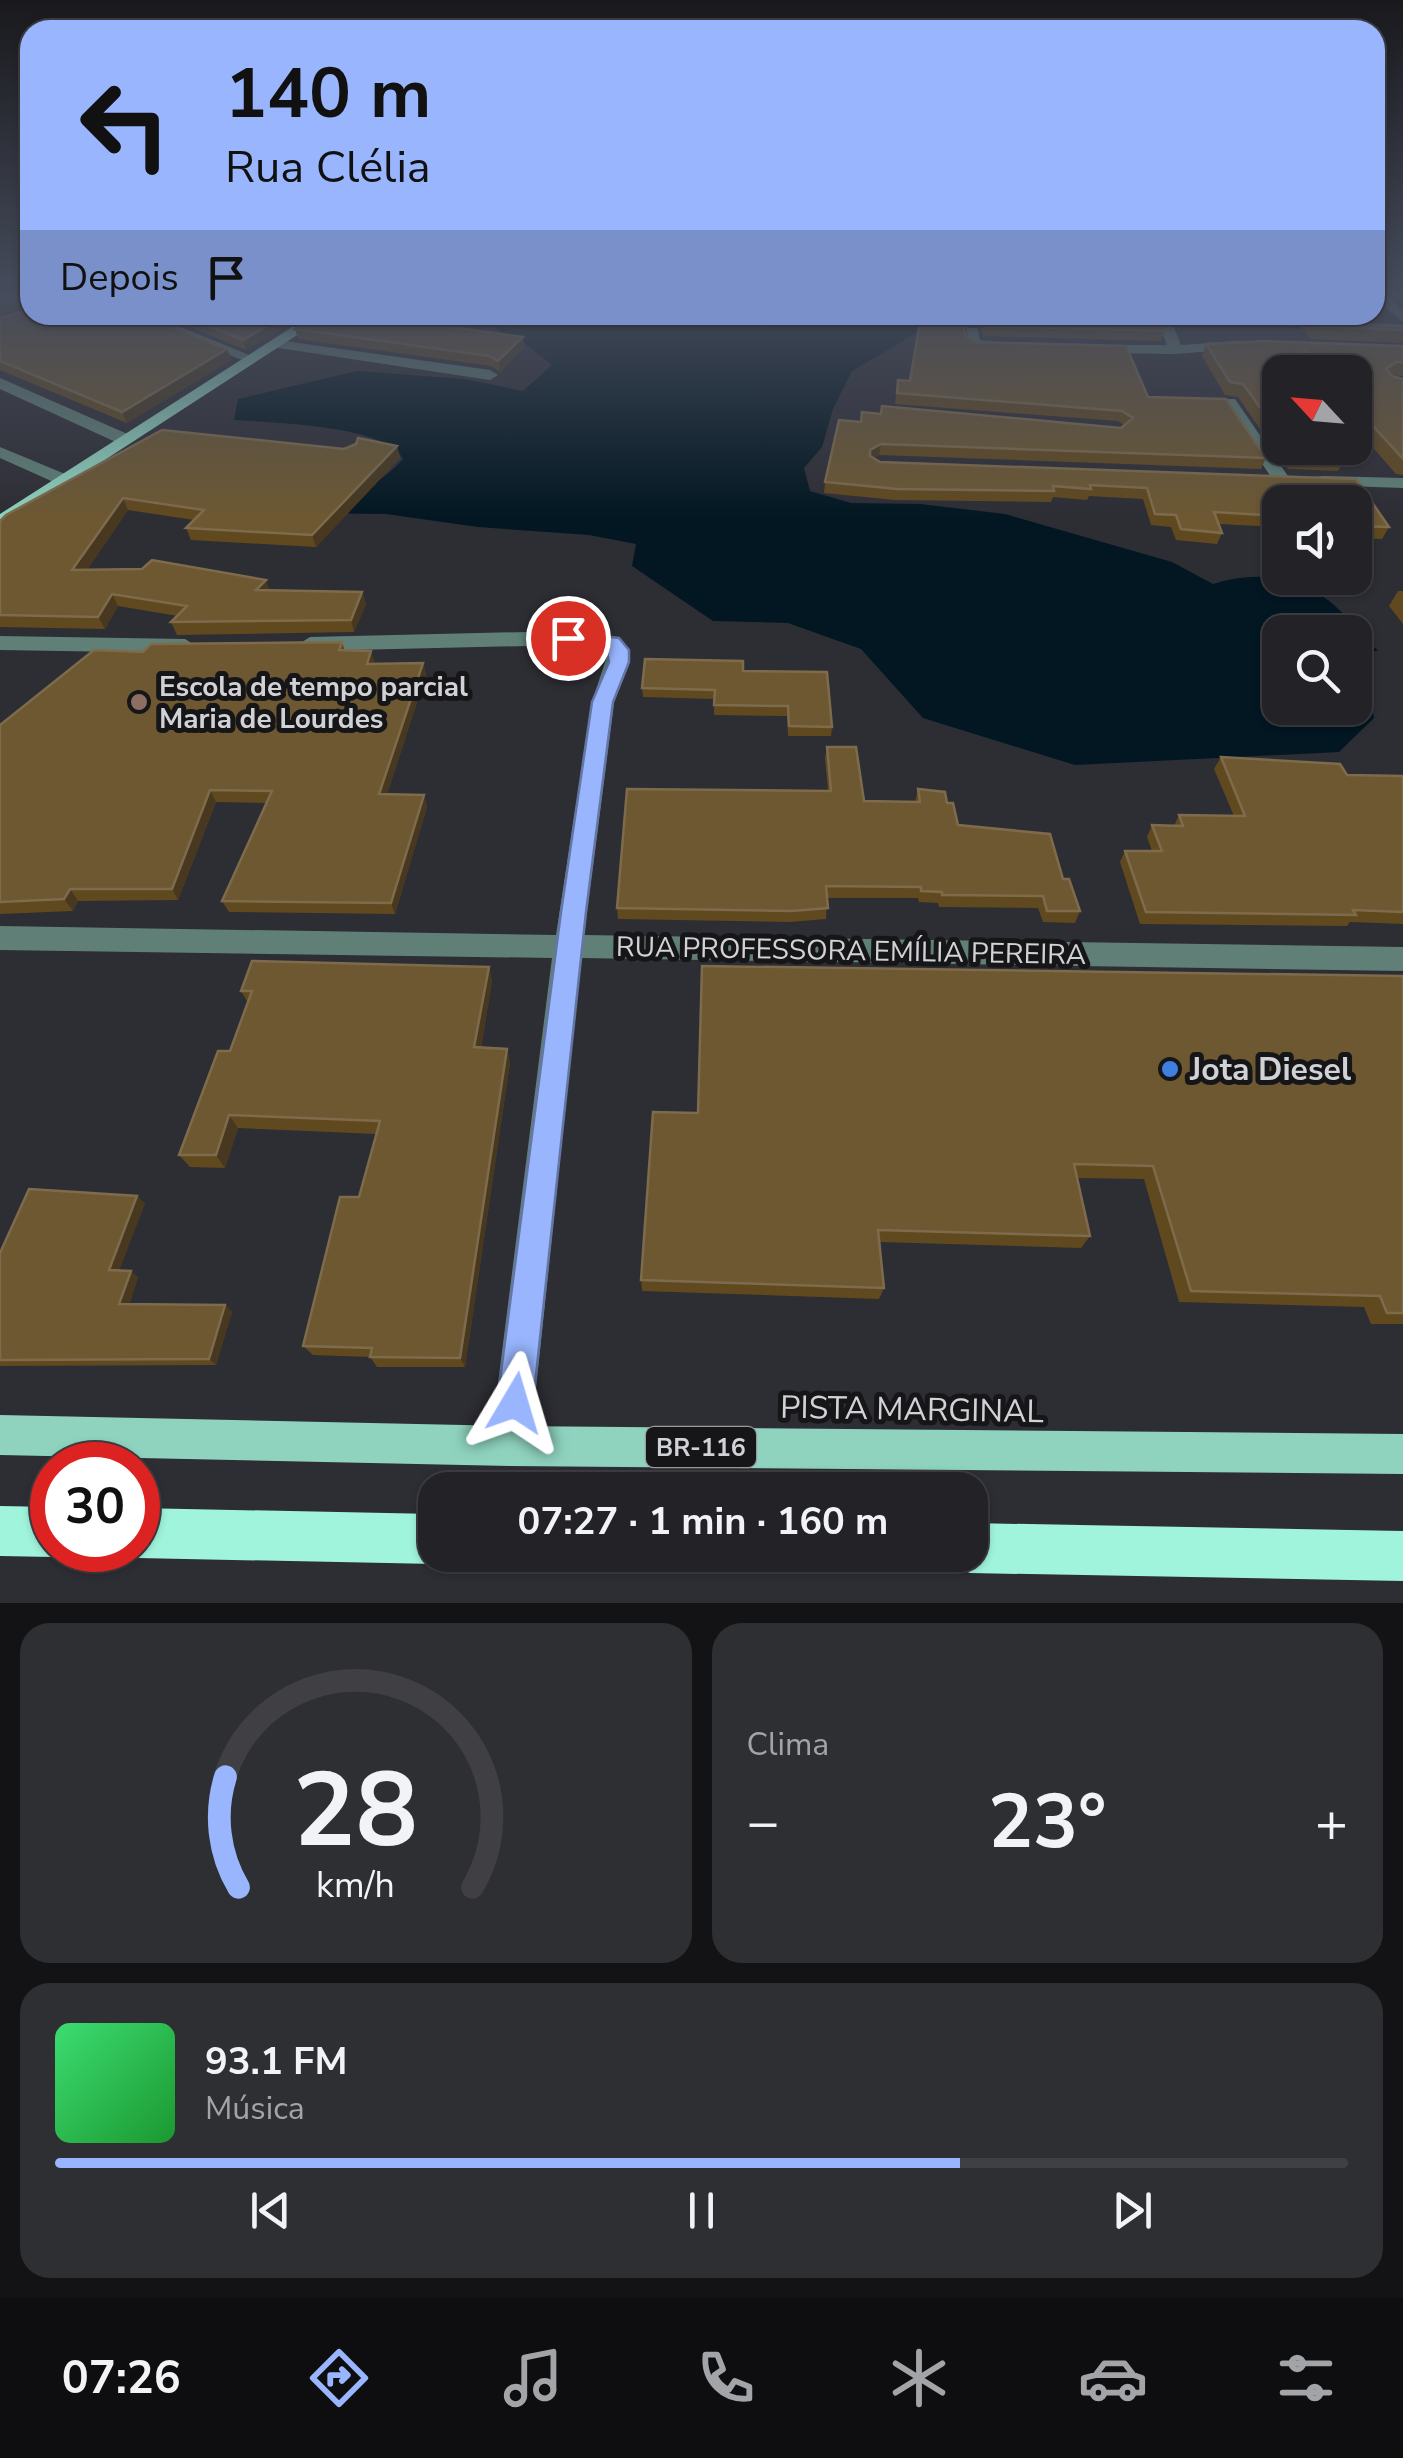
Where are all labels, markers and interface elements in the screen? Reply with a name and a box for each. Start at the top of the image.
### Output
text: 140 m [225,46,431,142]
icon: left [60,60,190,190]
text: Rua Clélia [225,137,431,198]
icon: arrive [199,250,254,305]
text: Depois [60,252,179,303]
north arrow [1262,355,1372,465]
map controls [1262,355,1372,725]
button: sound [1262,485,1372,595]
pin [526,596,611,681]
icon: arrive [541,611,596,666]
button: search [1262,615,1372,725]
place label: Escola de tempo parcial Maria de Lourdes [159,668,468,738]
marker: Escola de tempo parcial Maria de Lourdes [128,691,150,713]
street label: RUA PROFESSORA EMÍLIA PEREIRA [616,928,1086,974]
place label: Jota Diesel [1189,1048,1351,1091]
marker: Jota Diesel [1159,1058,1181,1080]
position arrow [463,1351,567,1455]
street label: PISTA MARGINAL [780,1386,1044,1433]
road number: BR-116 [646,1427,756,1467]
speed limit sign: 30 [30,1442,160,1572]
text: 07:27 · 1 min · 160 m [518,1496,888,1547]
text: Clima [747,1723,829,1766]
text: 28 [293,1740,418,1882]
text: 23° [988,1771,1106,1873]
text: − [747,1785,780,1860]
text: + [1315,1785,1348,1860]
text: km/h [316,1861,395,1910]
text: 93.1 FM [205,2036,347,2087]
text: Música [205,2087,305,2130]
icon: previous [243,2183,298,2238]
icon: pause [674,2183,729,2238]
icon: next [1105,2183,1160,2238]
icon: directions [304,2343,374,2413]
icon: music [498,2343,568,2413]
icon: phone [691,2343,761,2413]
icon: climate [884,2343,954,2413]
icon: car [1078,2343,1148,2413]
icon: filters [1271,2343,1341,2413]
text: 07:26 [62,2348,181,2409]

